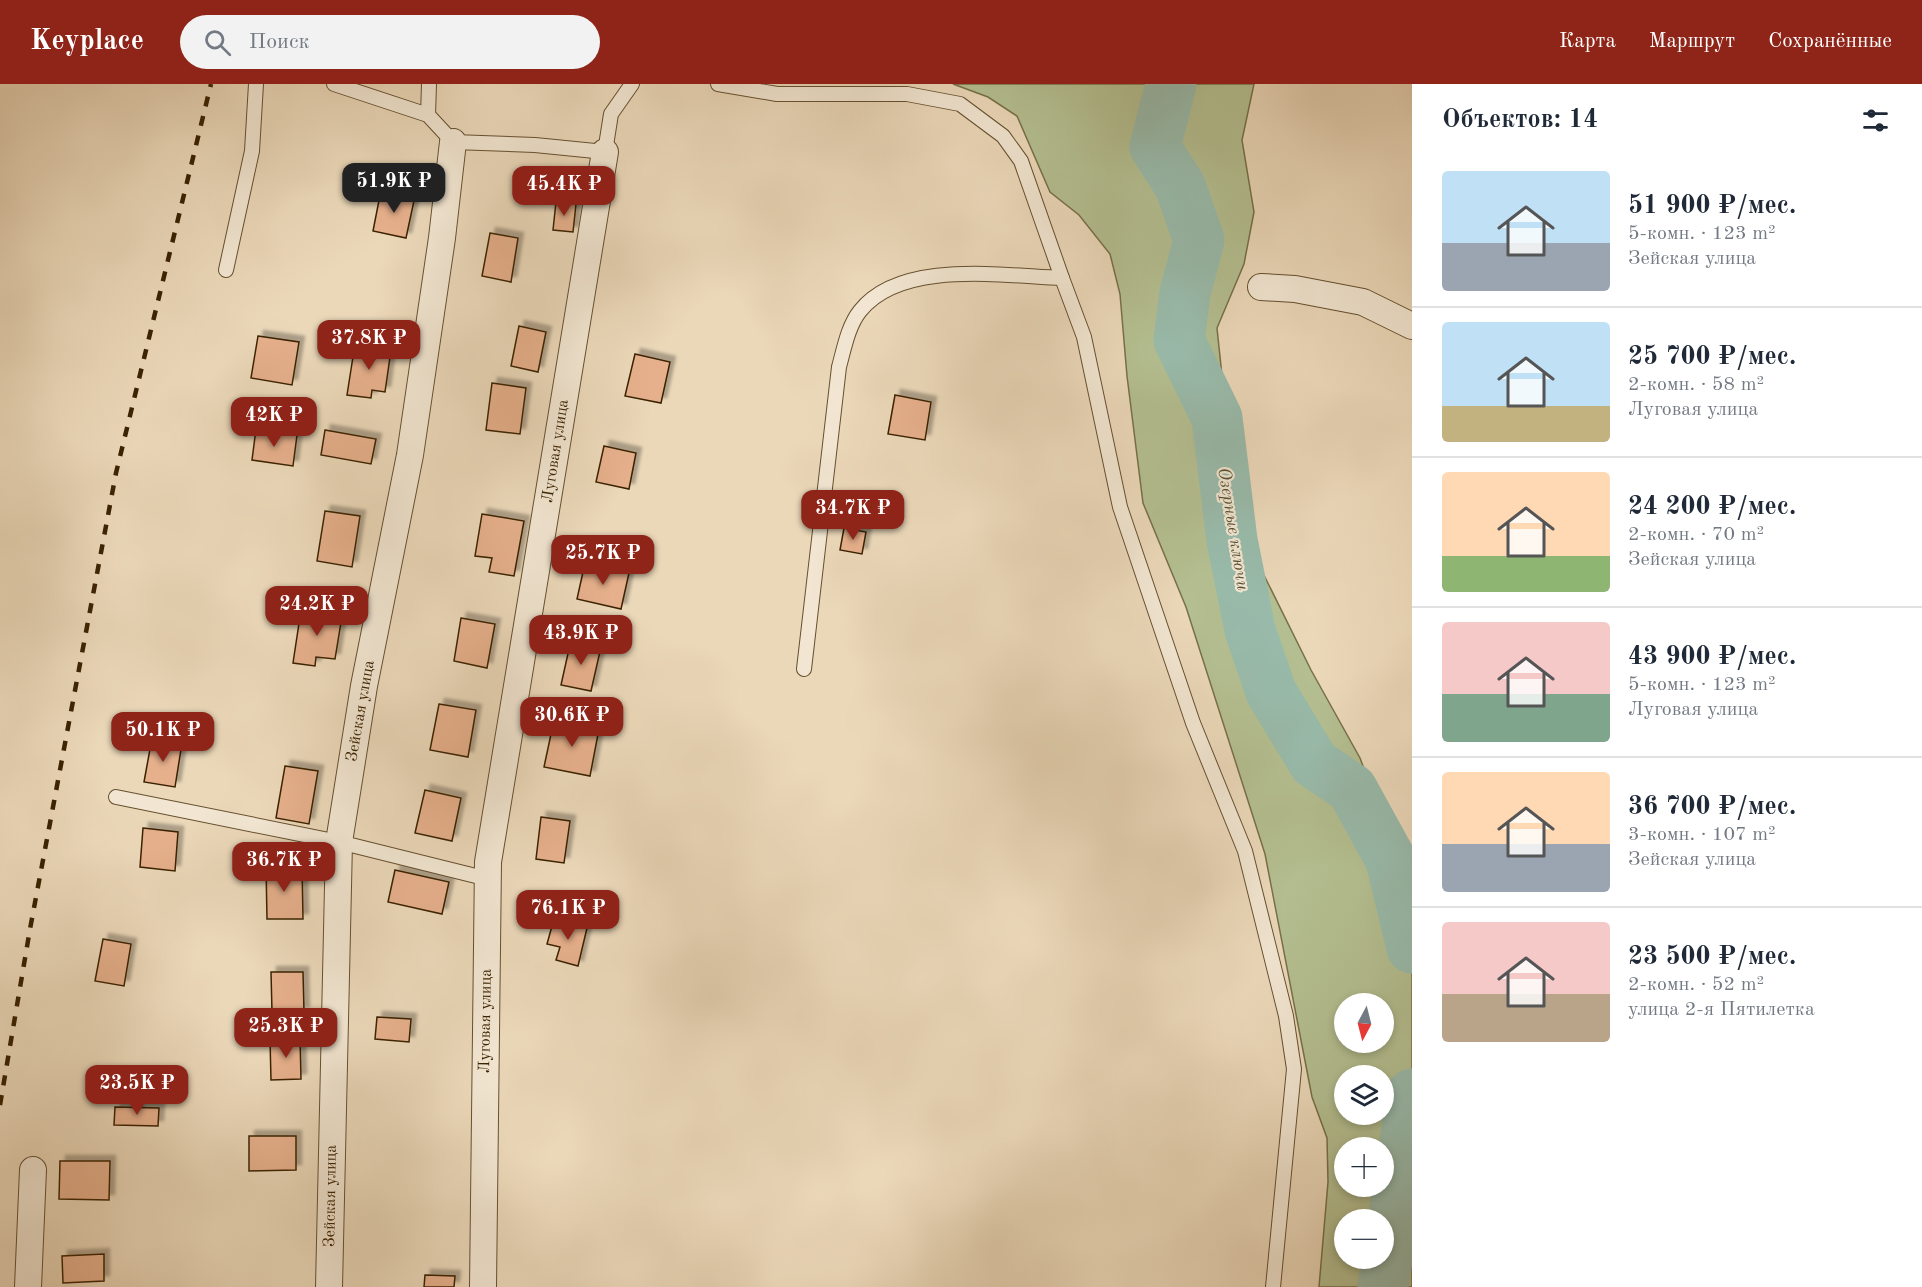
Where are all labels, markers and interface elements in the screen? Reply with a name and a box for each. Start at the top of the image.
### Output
search box [180,15,600,69]
icon: search [201,26,234,59]
text: Keyplace [30,28,144,56]
text: Поиск [249,31,310,53]
text: Карта [1559,31,1616,52]
text: Маршрут [1649,31,1735,52]
text: Сохранённые [1768,31,1892,52]
icon: filters [1859,104,1892,137]
text: Объектов: 14 [1442,107,1598,133]
pin: 51.9K ₽ [339,163,449,214]
pin: 45.4K ₽ [509,166,619,217]
text: 51.9K ₽ [356,172,432,192]
text: 45.4K ₽ [526,175,602,195]
text: 51 900 ₽/мес. [1628,193,1796,219]
icon: home [1490,195,1562,267]
text: 5-комн. · 123 m² [1628,224,1776,244]
text: Зейская улица [1628,249,1756,269]
pin: 37.8K ₽ [314,320,424,371]
text: 37.8K ₽ [331,329,407,349]
text: 25 700 ₽/мес. [1628,344,1796,370]
icon: home [1490,346,1562,418]
text: 2-комн. · 58 m² [1628,375,1764,395]
pin: 42K ₽ [232,397,316,448]
street label: Луговая улица [540,398,572,504]
text: Луговая улица [1628,400,1758,420]
text: 42K ₽ [245,406,303,426]
water label: Озерные ключи [1214,466,1252,592]
pin: 34.7K ₽ [798,490,908,541]
text: 24 200 ₽/мес. [1628,494,1796,520]
icon: home [1490,496,1562,568]
text: 34.7K ₽ [815,499,891,519]
text: 2-комн. · 70 m² [1628,525,1764,545]
pin: 25.7K ₽ [548,535,658,586]
text: 25.7K ₽ [565,544,641,564]
text: Зейская улица [1628,550,1756,570]
pin: 24.2K ₽ [262,586,372,637]
text: 24.2K ₽ [279,595,355,615]
pin: 43.9K ₽ [526,615,636,666]
text: 43.9K ₽ [543,624,619,644]
text: 43 900 ₽/мес. [1628,644,1796,670]
icon: home [1490,646,1562,718]
street label: Зейская улица [344,659,378,763]
text: 5-комн. · 123 m² [1628,675,1776,695]
pin: 30.6K ₽ [517,697,627,748]
text: Луговая улица [1628,700,1758,720]
text: 30.6K ₽ [534,706,610,726]
pin: 50.1K ₽ [108,712,218,763]
text: 50.1K ₽ [125,721,201,741]
text: 36 700 ₽/мес. [1628,794,1796,820]
icon: home [1490,796,1562,868]
text: 3-комн. · 107 m² [1628,825,1776,845]
pin: 36.7K ₽ [229,842,339,893]
text: Зейская улица [1628,850,1756,870]
text: 36.7K ₽ [246,851,322,871]
pin: 76.1K ₽ [513,890,623,941]
text: 76.1K ₽ [530,899,606,919]
text: 23 500 ₽/мес. [1628,944,1796,970]
icon: home [1490,946,1562,1018]
street label: Луговая улица [477,969,495,1073]
text: 2-комн. · 52 m² [1628,975,1764,995]
north arrow [1334,993,1394,1053]
map controls [1334,993,1394,1269]
text: улица 2-я Пятилетка [1628,1000,1815,1020]
pin: 25.3K ₽ [231,1008,341,1059]
text: 25.3K ₽ [248,1017,324,1037]
pin: 23.5K ₽ [82,1065,192,1116]
button: layers [1334,1065,1394,1125]
text: 23.5K ₽ [99,1074,175,1094]
button: + [1334,1137,1394,1197]
street label: Зейская улица [322,1144,340,1247]
button: − [1334,1209,1394,1269]

